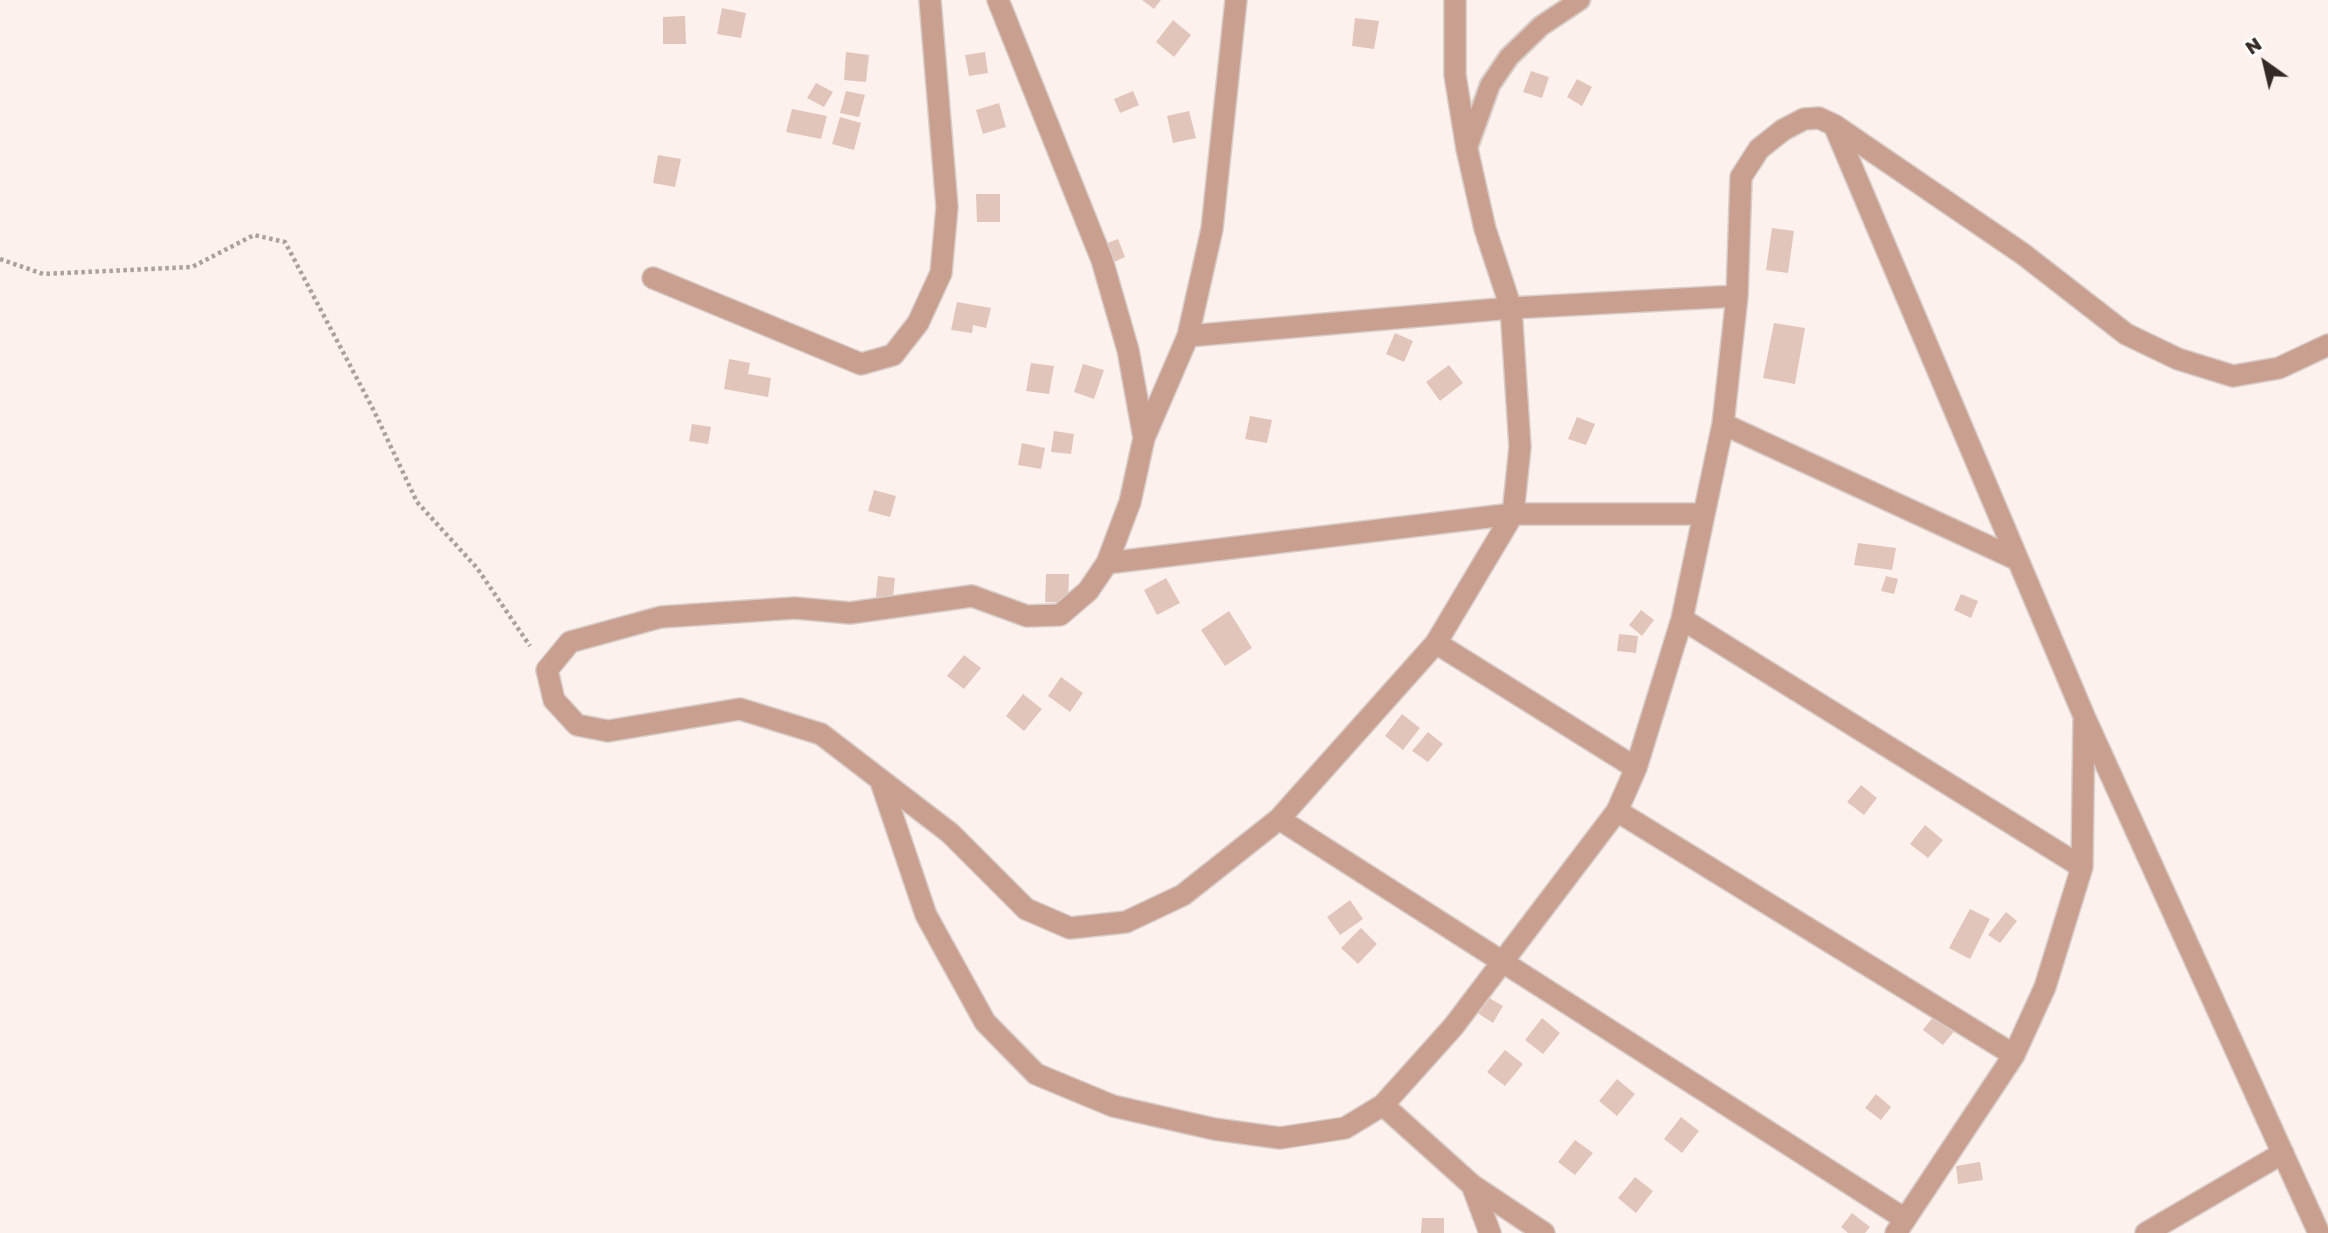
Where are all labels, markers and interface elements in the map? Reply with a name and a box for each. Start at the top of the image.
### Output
north arrow [2230,28,2300,98]
text: N [2241,32,2265,59]

